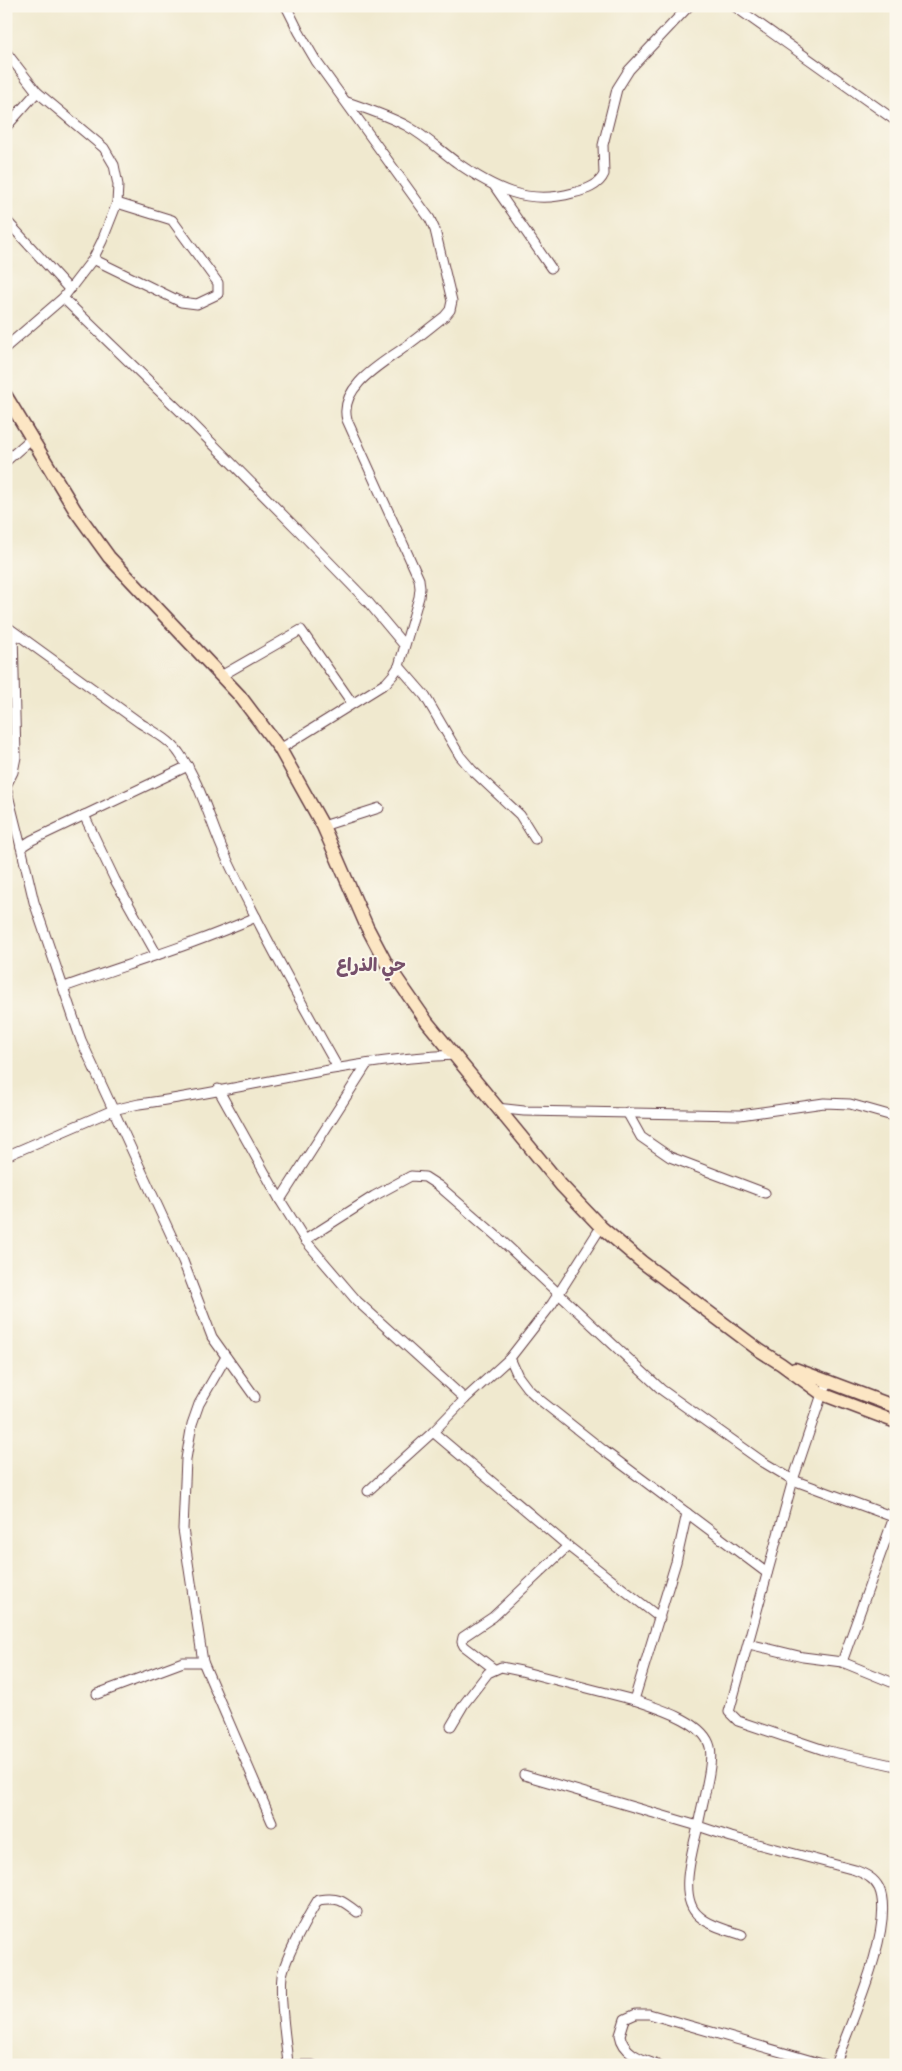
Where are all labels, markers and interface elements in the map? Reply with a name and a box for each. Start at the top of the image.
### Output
district label: حي الذراع [336,954,406,981]

